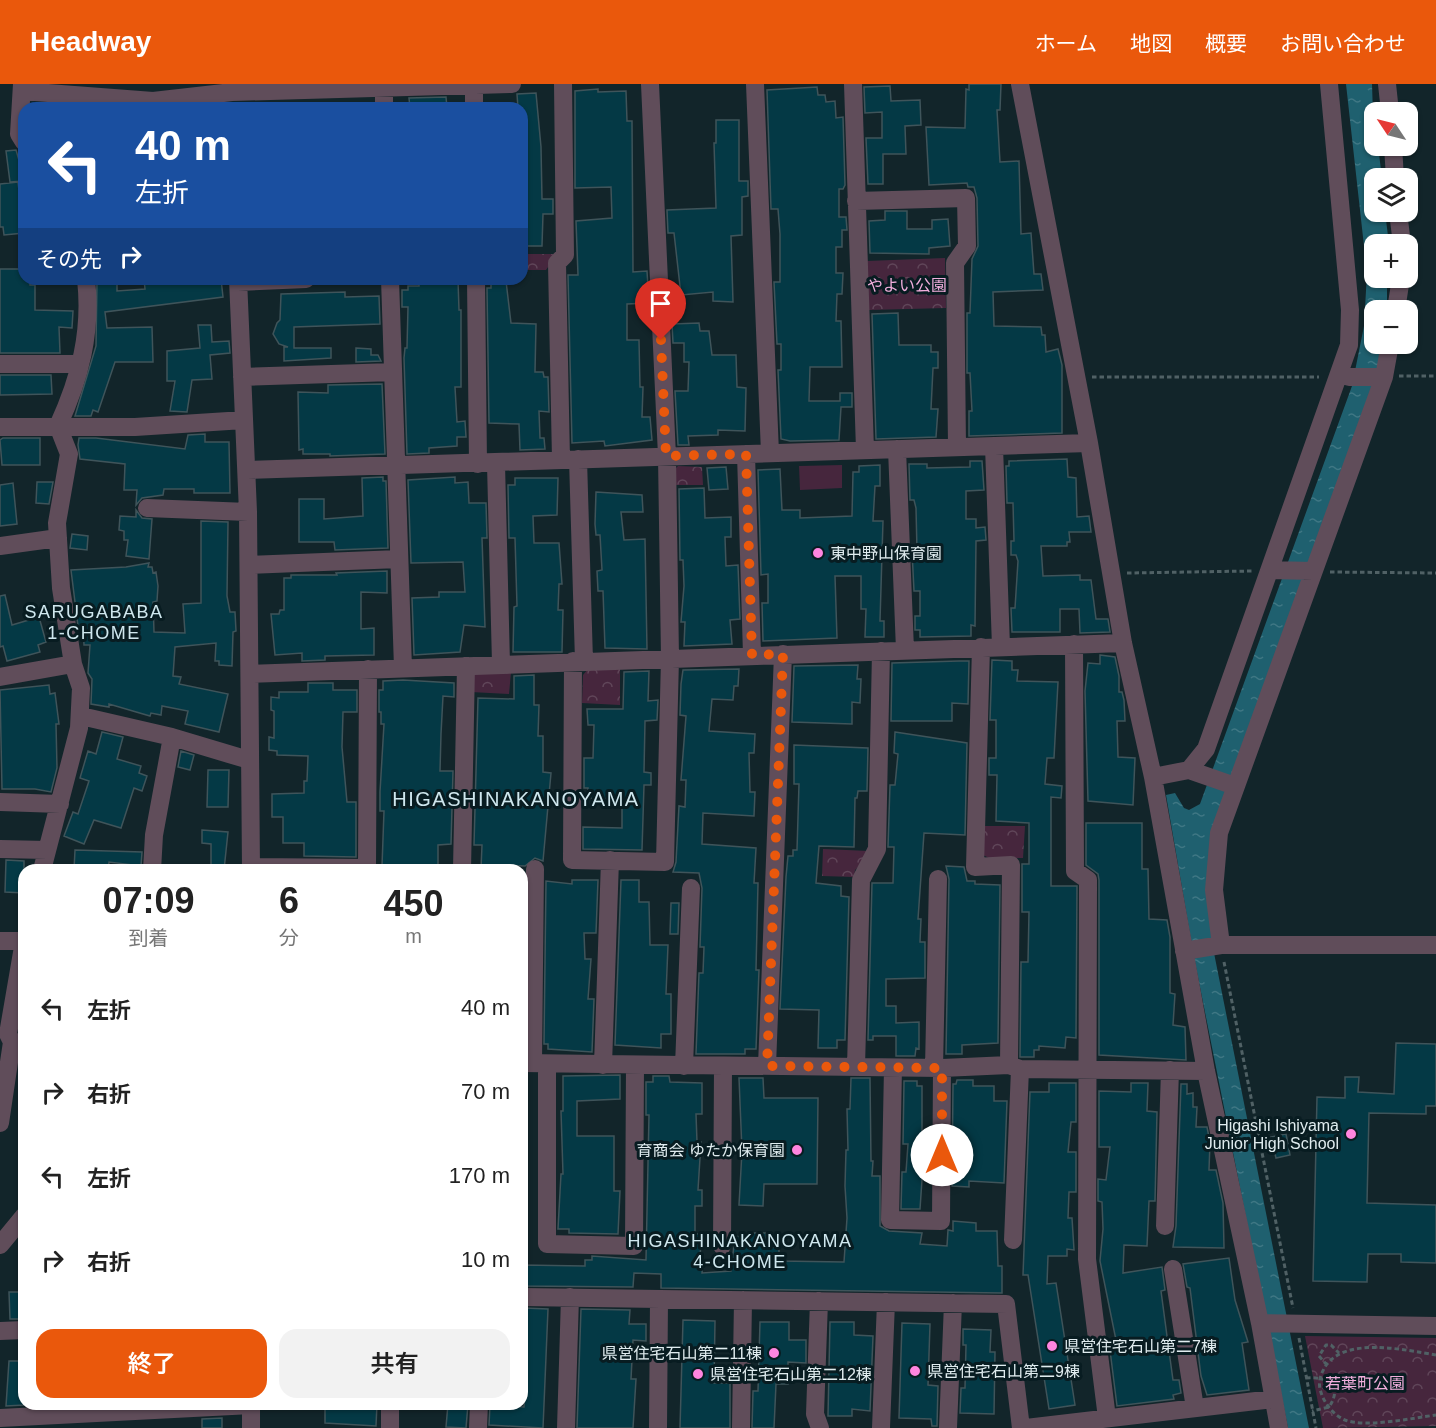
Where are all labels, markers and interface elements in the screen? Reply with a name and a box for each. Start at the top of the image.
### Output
text: Headway [30,26,151,57]
text: ホーム [1035,32,1097,55]
text: 地図 [1130,32,1172,55]
text: 概要 [1205,32,1247,55]
text: お問い合わせ [1280,32,1406,55]
north arrow [1364,102,1418,156]
map controls [1364,102,1418,354]
text: 40 m [135,122,231,169]
icon: left [36,126,114,204]
button: layers [1364,168,1418,222]
text: 左折 [135,178,189,208]
button: + [1364,234,1418,288]
icon: right [114,240,147,273]
text: その先 [36,247,102,272]
park label: やよい公園 [867,277,947,294]
pin [635,278,686,340]
icon: arrive [644,287,677,320]
button: − [1364,300,1418,354]
place label: 東中野山保育園 [830,545,942,562]
marker: 東中野山保育園 [811,546,825,560]
district label: SARUGABABA 1-CHOME [24,602,164,643]
district label: HIGASHINAKANOYAMA [392,788,640,810]
text: 07:09 [102,880,195,921]
text: 6 [279,880,299,921]
text: 450 [383,883,444,924]
text: m [405,925,422,947]
text: 到着 [128,927,168,949]
text: 分 [279,927,299,949]
icon: left [36,992,69,1025]
text: 40 m [461,995,510,1020]
text: 左折 [87,998,131,1023]
icon: right [36,1076,69,1109]
text: 70 m [461,1079,510,1104]
text: 右折 [87,1082,131,1107]
place label: Higashi Ishiyama Junior High School [1205,1117,1339,1152]
position arrow [910,1123,974,1187]
marker: Higashi Ishiyama Junior High School [1344,1127,1358,1141]
place label: 育商会 ゆたか保育園 [637,1142,785,1159]
marker: 育商会 ゆたか保育園 [790,1143,804,1157]
icon: left [36,1160,69,1193]
text: 170 m [449,1163,510,1188]
text: 左折 [87,1166,131,1191]
district label: HIGASHINAKANOYAMA 4-CHOME [627,1231,853,1272]
icon: right [36,1244,69,1277]
text: 10 m [461,1247,510,1272]
text: 右折 [87,1250,131,1275]
button: 終了 [36,1329,267,1398]
button: 共有 [279,1329,510,1398]
place label: 県営住宅石山第二7棟 [1064,1338,1217,1355]
marker: 県営住宅石山第二7棟 [1045,1339,1059,1353]
place label: 県営住宅石山第二11棟 [601,1345,762,1362]
marker: 県営住宅石山第二11棟 [767,1346,781,1360]
place label: 県営住宅石山第二9棟 [927,1363,1080,1380]
marker: 県営住宅石山第二9棟 [908,1364,922,1378]
place label: 県営住宅石山第二12棟 [710,1366,872,1383]
marker: 県営住宅石山第二12棟 [691,1367,705,1381]
park label: 若葉町公園 [1325,1375,1405,1392]

